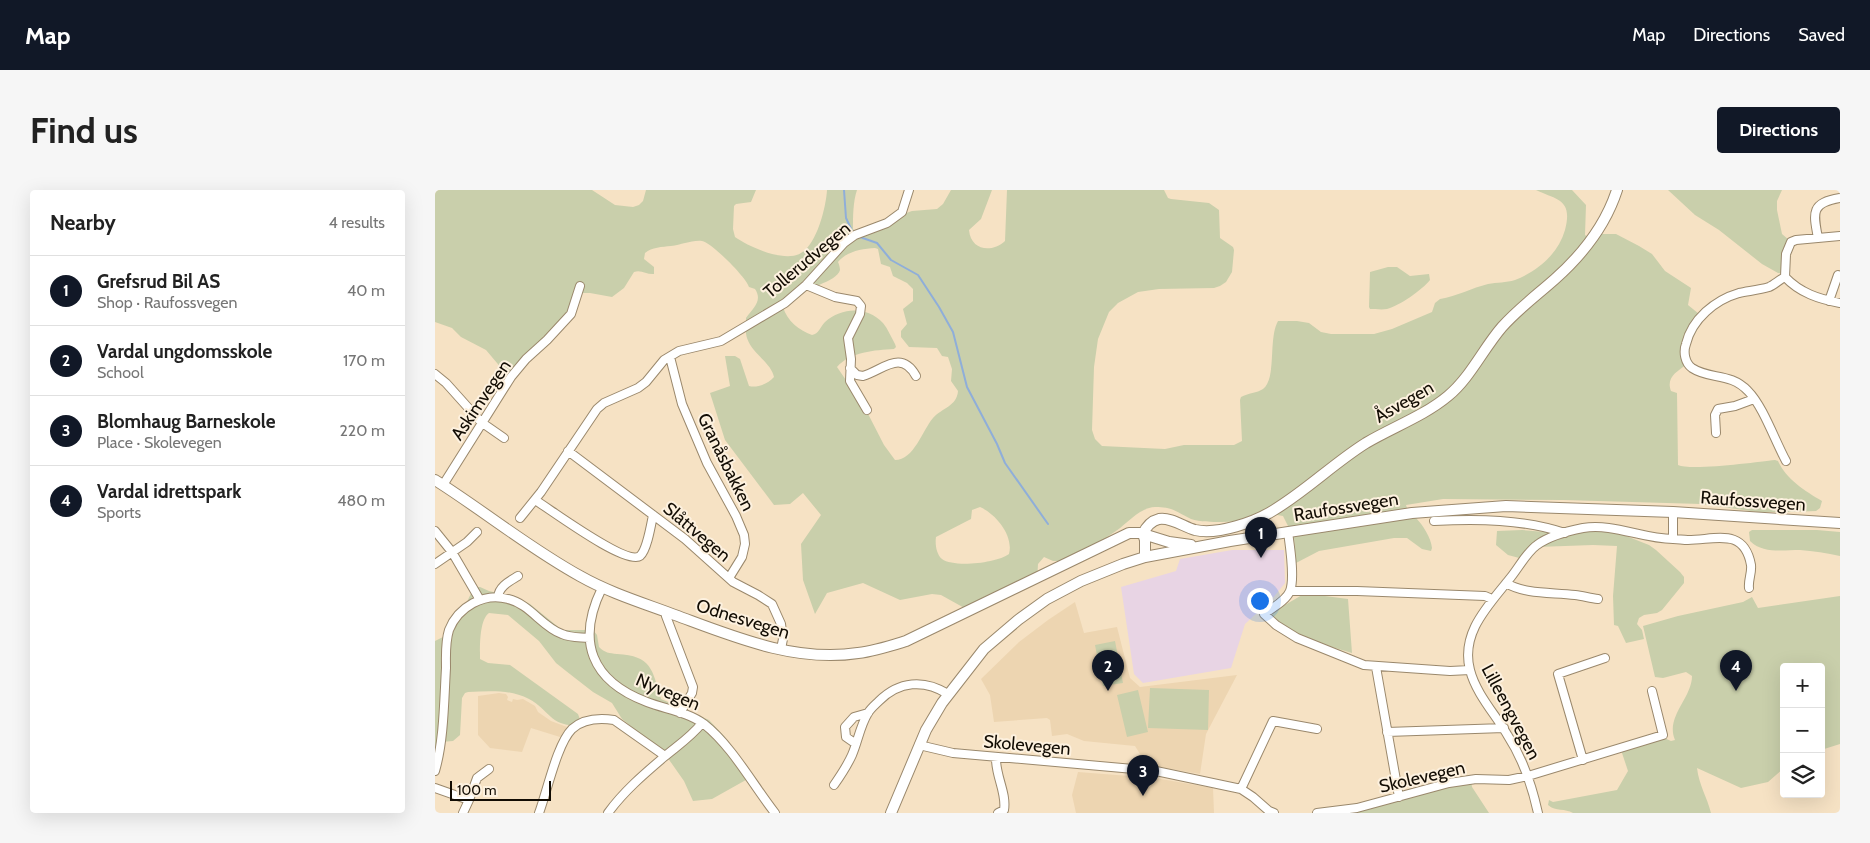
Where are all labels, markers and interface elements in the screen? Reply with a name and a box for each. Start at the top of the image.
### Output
text: Map [25,21,71,50]
text: Map [1632,24,1665,46]
text: Directions [1693,24,1770,46]
text: Saved [1798,24,1845,46]
button: Directions [1717,107,1840,153]
text: Find us [30,109,138,152]
text: Nearby [50,210,116,235]
text: 4 results [328,213,385,232]
street label: Tollerudvegen [759,217,855,303]
text: Grefsrud Bil AS [97,270,220,293]
text: 1 [63,281,69,300]
text: 40 m [347,281,385,300]
text: Shop · Raufossvegen [97,293,237,312]
text: Vardal ungdomsskole [97,340,272,363]
text: 2 [62,351,70,370]
text: 170 m [343,351,385,370]
street label: Askimvegen [446,356,516,444]
text: School [97,363,144,382]
street label: Åsvegen [1370,376,1438,428]
text: Blomhaug Barneskole [97,410,275,433]
street label: Granåsbakken [693,410,759,514]
text: 3 [62,421,70,440]
text: 220 m [339,421,385,440]
text: Place · Skolevegen [97,433,222,452]
text: Vardal idrettspark [97,480,241,503]
street label: Raufossvegen [1700,486,1806,516]
street label: Raufossvegen [1292,488,1400,526]
text: 4 [61,491,71,510]
text: 480 m [337,491,385,510]
street label: Slåttvegen [659,497,735,567]
text: Sports [97,503,141,522]
pin: 1 [1245,517,1277,558]
your location [1247,588,1273,614]
street label: Odnesvegen [694,594,792,644]
pin: 2 [1092,650,1124,691]
pin: 4 [1720,650,1752,691]
street label: Lilleengvegen [1477,661,1545,763]
map controls [1780,663,1825,798]
button: + [1780,663,1825,708]
street label: Nyvegen [633,669,703,715]
button: − [1780,708,1825,753]
street label: Skolevegen [982,730,1072,760]
button: layers [1780,753,1825,798]
pin: 3 [1127,755,1159,796]
street label: Skolevegen [1377,756,1467,798]
scale bar [450,778,551,801]
text: 100 m [457,781,497,799]

